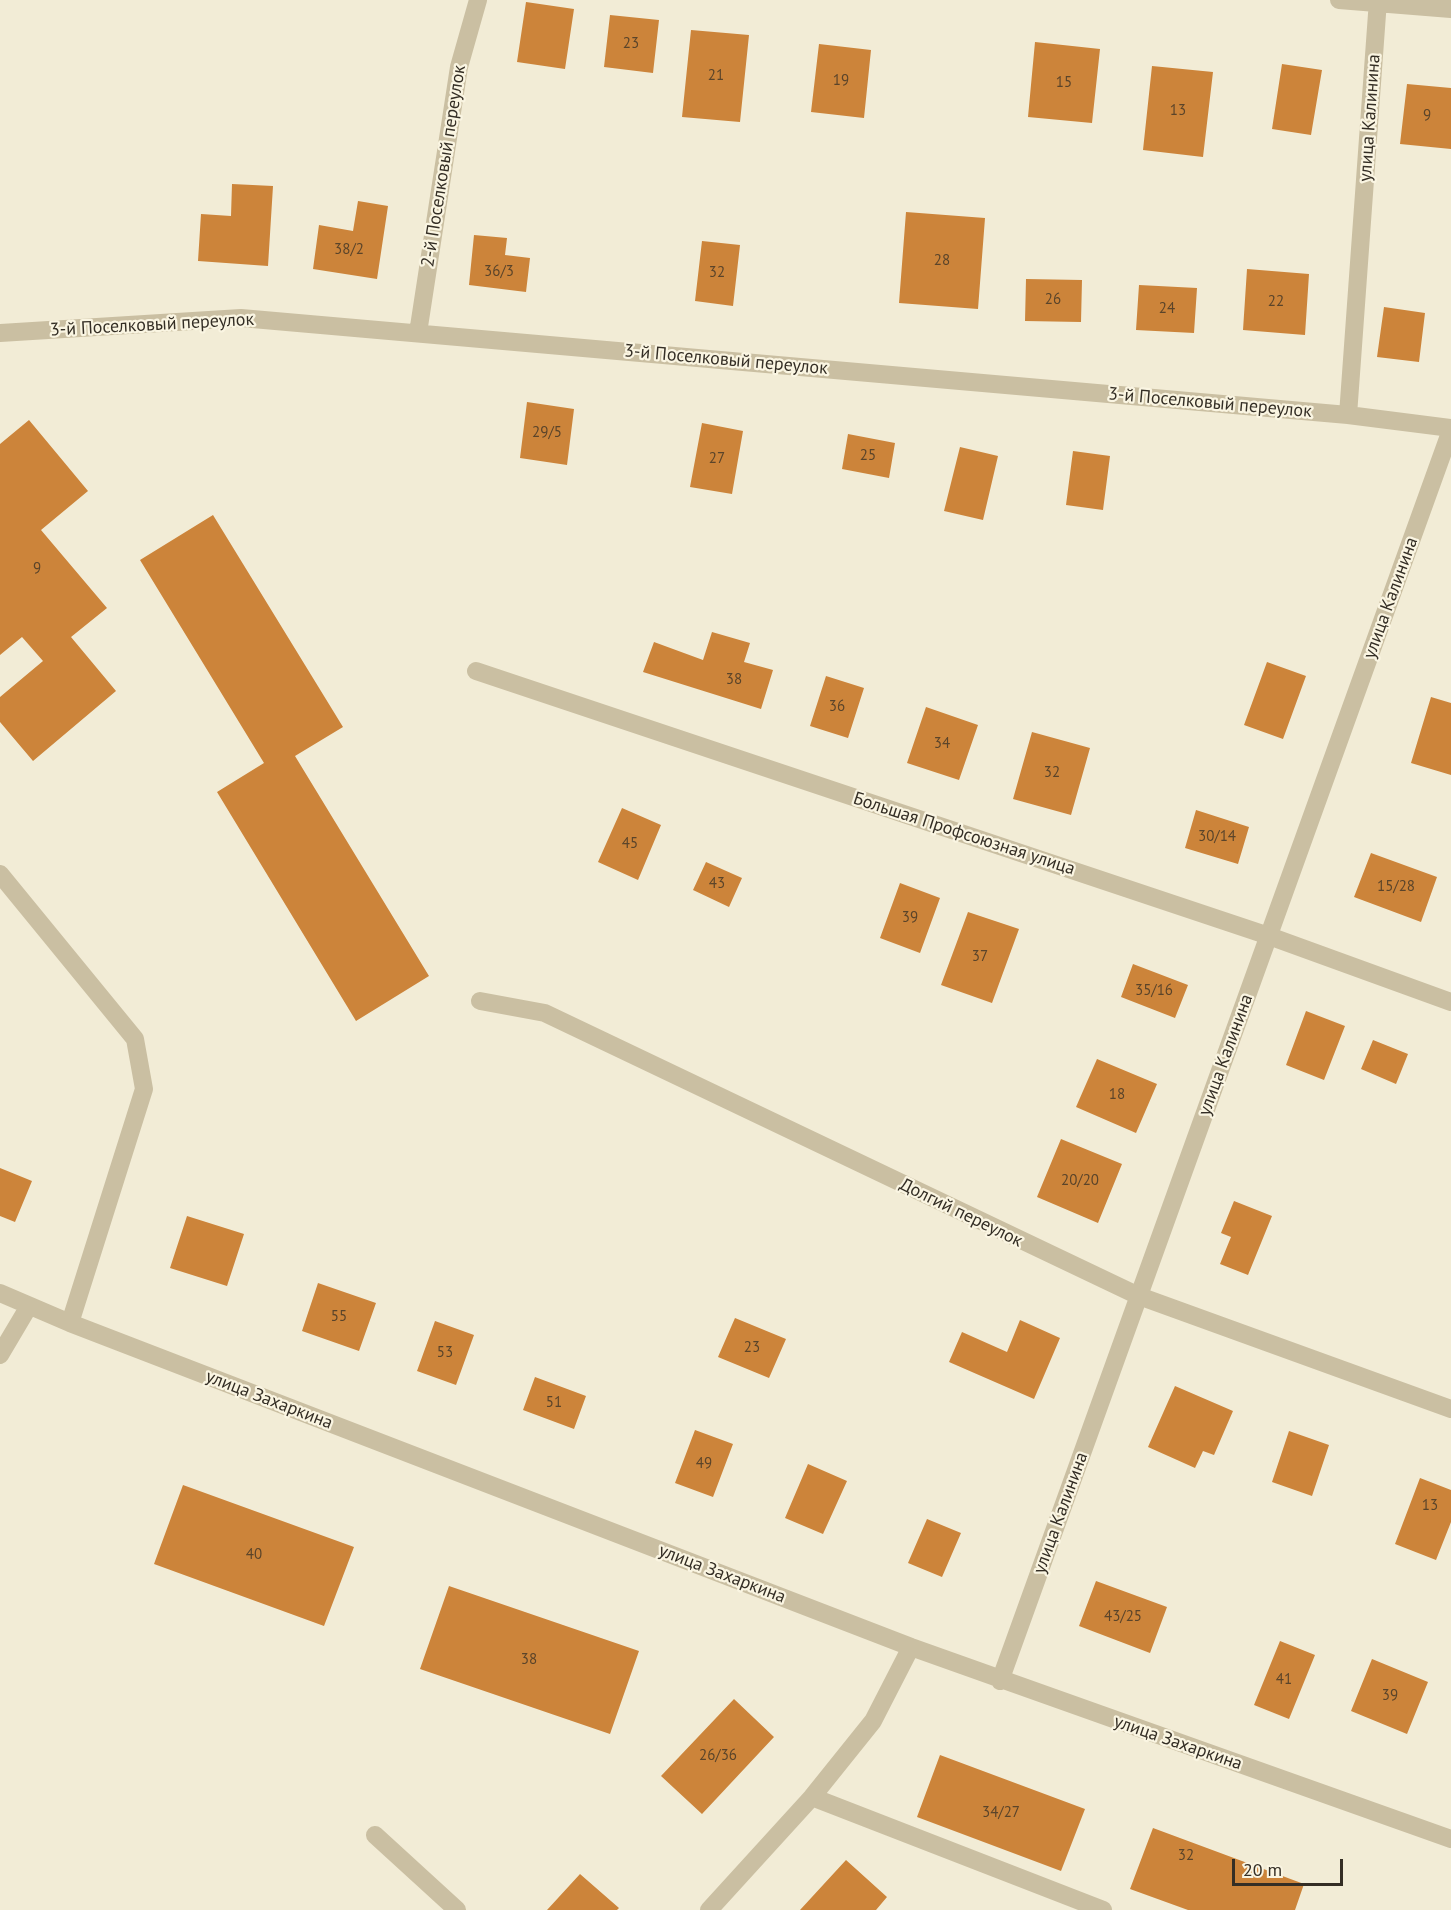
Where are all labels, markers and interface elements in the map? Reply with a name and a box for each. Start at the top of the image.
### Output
house number: 23 [623,35,639,53]
street label: улица Калинина [1355,54,1385,182]
street label: 2-й Поселковый переулок [417,63,471,269]
house number: 21 [708,67,724,85]
house number: 19 [833,72,849,90]
house number: 15 [1056,74,1072,92]
house number: 13 [1170,102,1186,120]
house number: 9 [1423,107,1431,125]
house number: 38/2 [334,241,364,259]
house number: 28 [934,252,950,270]
house number: 36/3 [484,263,514,281]
house number: 32 [709,264,725,282]
house number: 26 [1045,291,1061,309]
house number: 22 [1268,293,1284,311]
house number: 24 [1159,300,1175,318]
street label: 3-й Поселковый переулок [49,309,255,341]
street label: 3-й Поселковый переулок [623,340,829,380]
street label: 3-й Поселковый переулок [1107,383,1313,423]
house number: 29/5 [532,424,562,442]
house number: 25 [860,447,876,465]
house number: 27 [709,450,725,468]
street label: улица Калинина [1359,534,1423,662]
house number: 9 [33,560,41,578]
house number: 38 [726,671,742,689]
house number: 36 [829,698,845,716]
house number: 34 [934,735,950,753]
house number: 32 [1044,764,1060,782]
street label: Большая Профсоюзная улица [850,788,1078,880]
house number: 30/14 [1198,828,1236,846]
house number: 45 [622,835,638,853]
house number: 43 [709,875,725,893]
house number: 15/28 [1377,878,1415,896]
house number: 39 [902,909,918,927]
house number: 37 [972,948,988,966]
house number: 35/16 [1135,982,1173,1000]
street label: улица Калинина [1194,991,1258,1119]
house number: 18 [1109,1086,1125,1104]
house number: 20/20 [1061,1172,1099,1190]
street label: Долгий переулок [896,1174,1026,1252]
house number: 55 [331,1308,347,1326]
house number: 23 [744,1339,760,1357]
house number: 53 [437,1344,453,1362]
street label: улица Захаркина [202,1366,336,1434]
house number: 51 [546,1394,562,1412]
street label: улица Калинина [1029,1449,1093,1577]
house number: 49 [696,1455,712,1473]
house number: 13 [1422,1497,1438,1515]
street label: улица Захаркина [655,1540,789,1608]
house number: 40 [246,1546,262,1564]
house number: 43/25 [1104,1608,1142,1626]
house number: 38 [521,1651,537,1669]
house number: 41 [1276,1671,1292,1689]
house number: 39 [1382,1687,1398,1705]
street label: улица Захаркина [1111,1711,1245,1775]
house number: 26/36 [699,1747,737,1765]
house number: 34/27 [982,1804,1020,1822]
house number: 32 [1178,1847,1194,1865]
scale bar [1235,1847,1346,1885]
text: 20 m [1243,1858,1282,1881]

